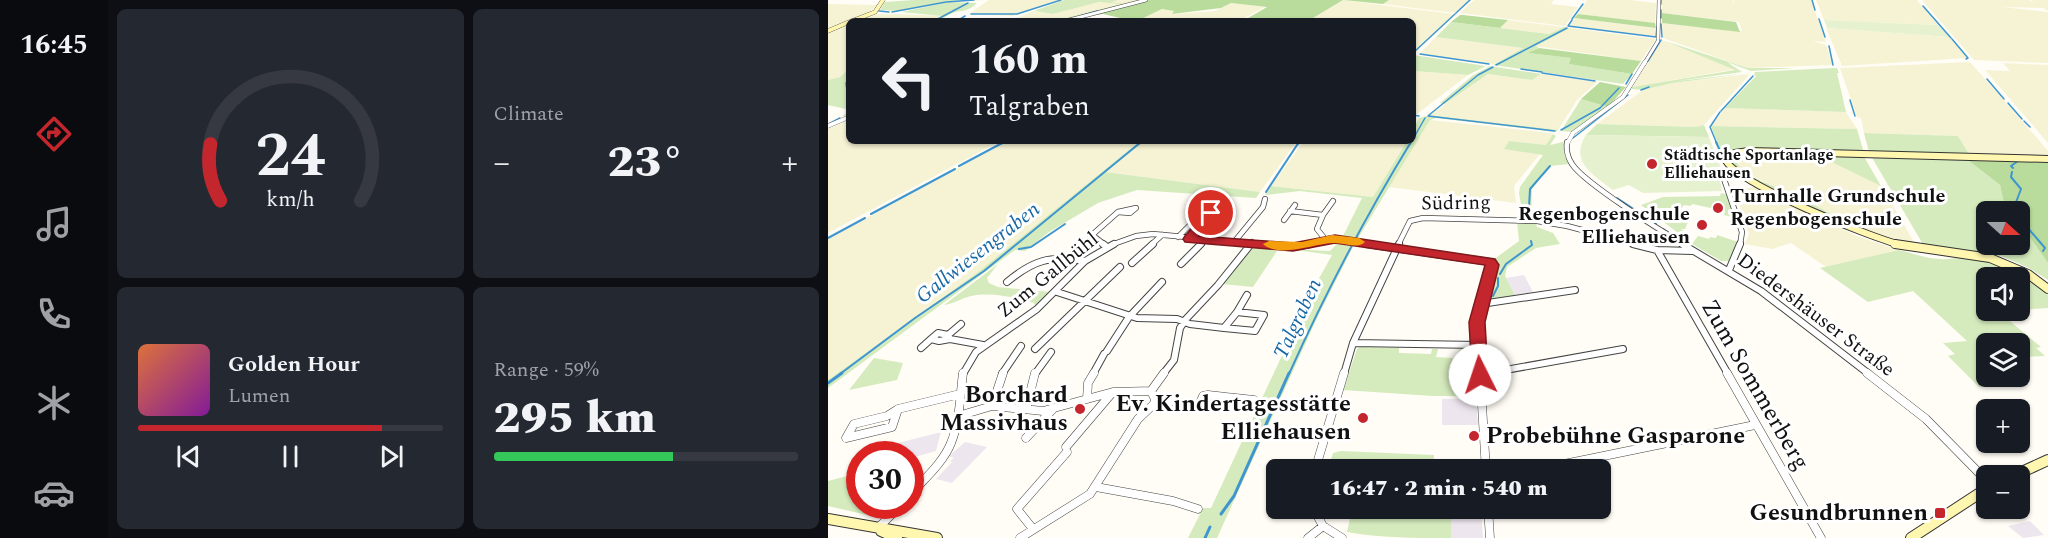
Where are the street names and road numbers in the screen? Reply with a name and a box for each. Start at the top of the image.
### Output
street label: Südring [1421,187,1491,219]
street label: Zum Gallbühl [991,225,1105,325]
street label: Diedershäuser Straße [1731,246,1901,384]
street label: Zum Sommerberg [1691,293,1819,477]

